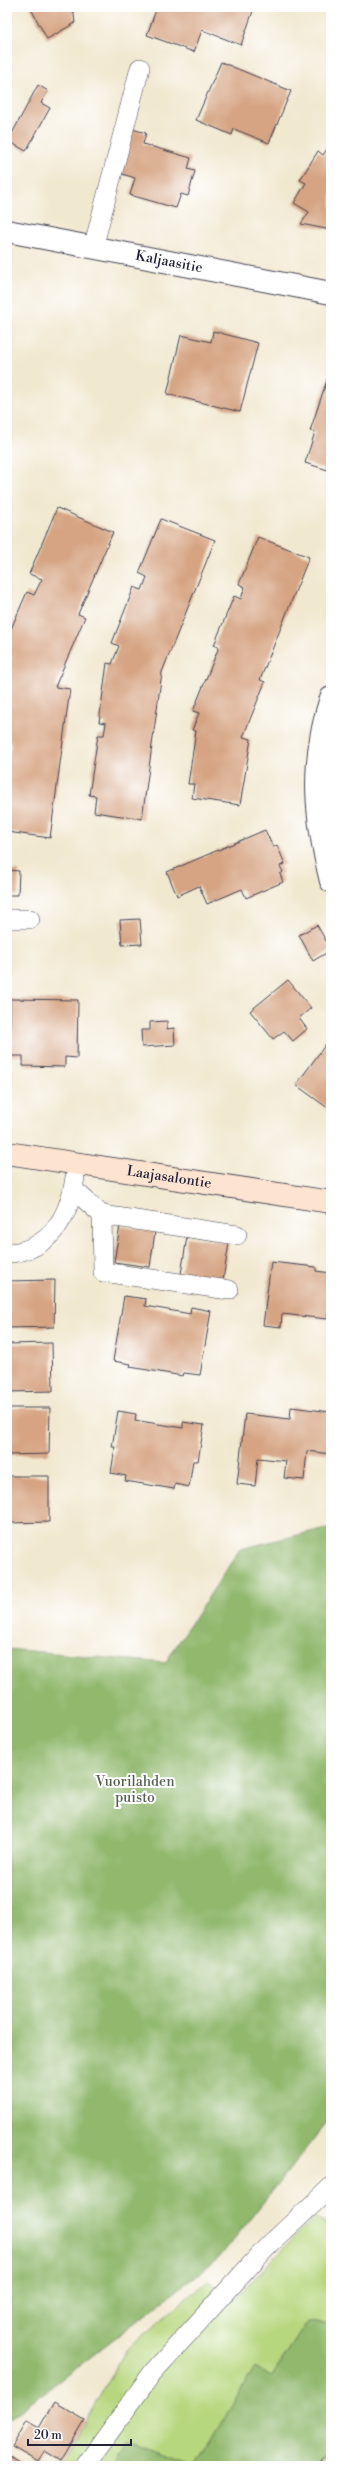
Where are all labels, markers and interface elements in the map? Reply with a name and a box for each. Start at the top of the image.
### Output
street label: Kaljaasitie [134,247,204,277]
street label: Laajasalontie [126,1162,213,1193]
park label: Vuorilahden puisto [94,1773,175,1807]
scale bar [28,2421,131,2447]
text: 20 m [34,2428,62,2443]

